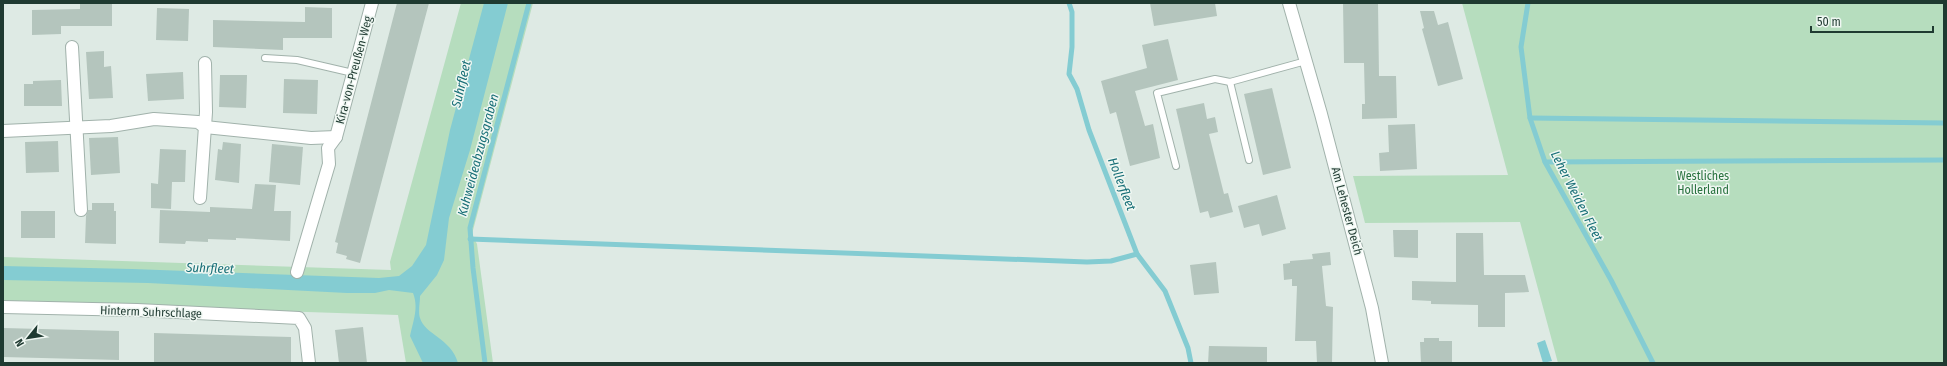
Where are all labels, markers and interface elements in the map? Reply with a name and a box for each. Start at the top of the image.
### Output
scale bar [1811,8,1933,34]
street label: Kira-von-Preußen-Weg [333,14,375,126]
text: 50 m [1817,15,1841,29]
water label: Suhrfleet [448,58,474,110]
water label: Kuhweideabzugsgraben [454,92,502,218]
water label: Leher Weiden Fleet [1548,148,1607,244]
water label: Hollerfleet [1105,155,1139,213]
street label: Am Lehester Deich [1328,165,1366,257]
park label: Westliches Hollerland [1677,169,1729,197]
water label: Suhrfleet [185,260,235,276]
street label: Hinterm Suhrschlage [100,303,202,321]
north arrow [8,318,48,358]
text: N [12,337,27,349]

